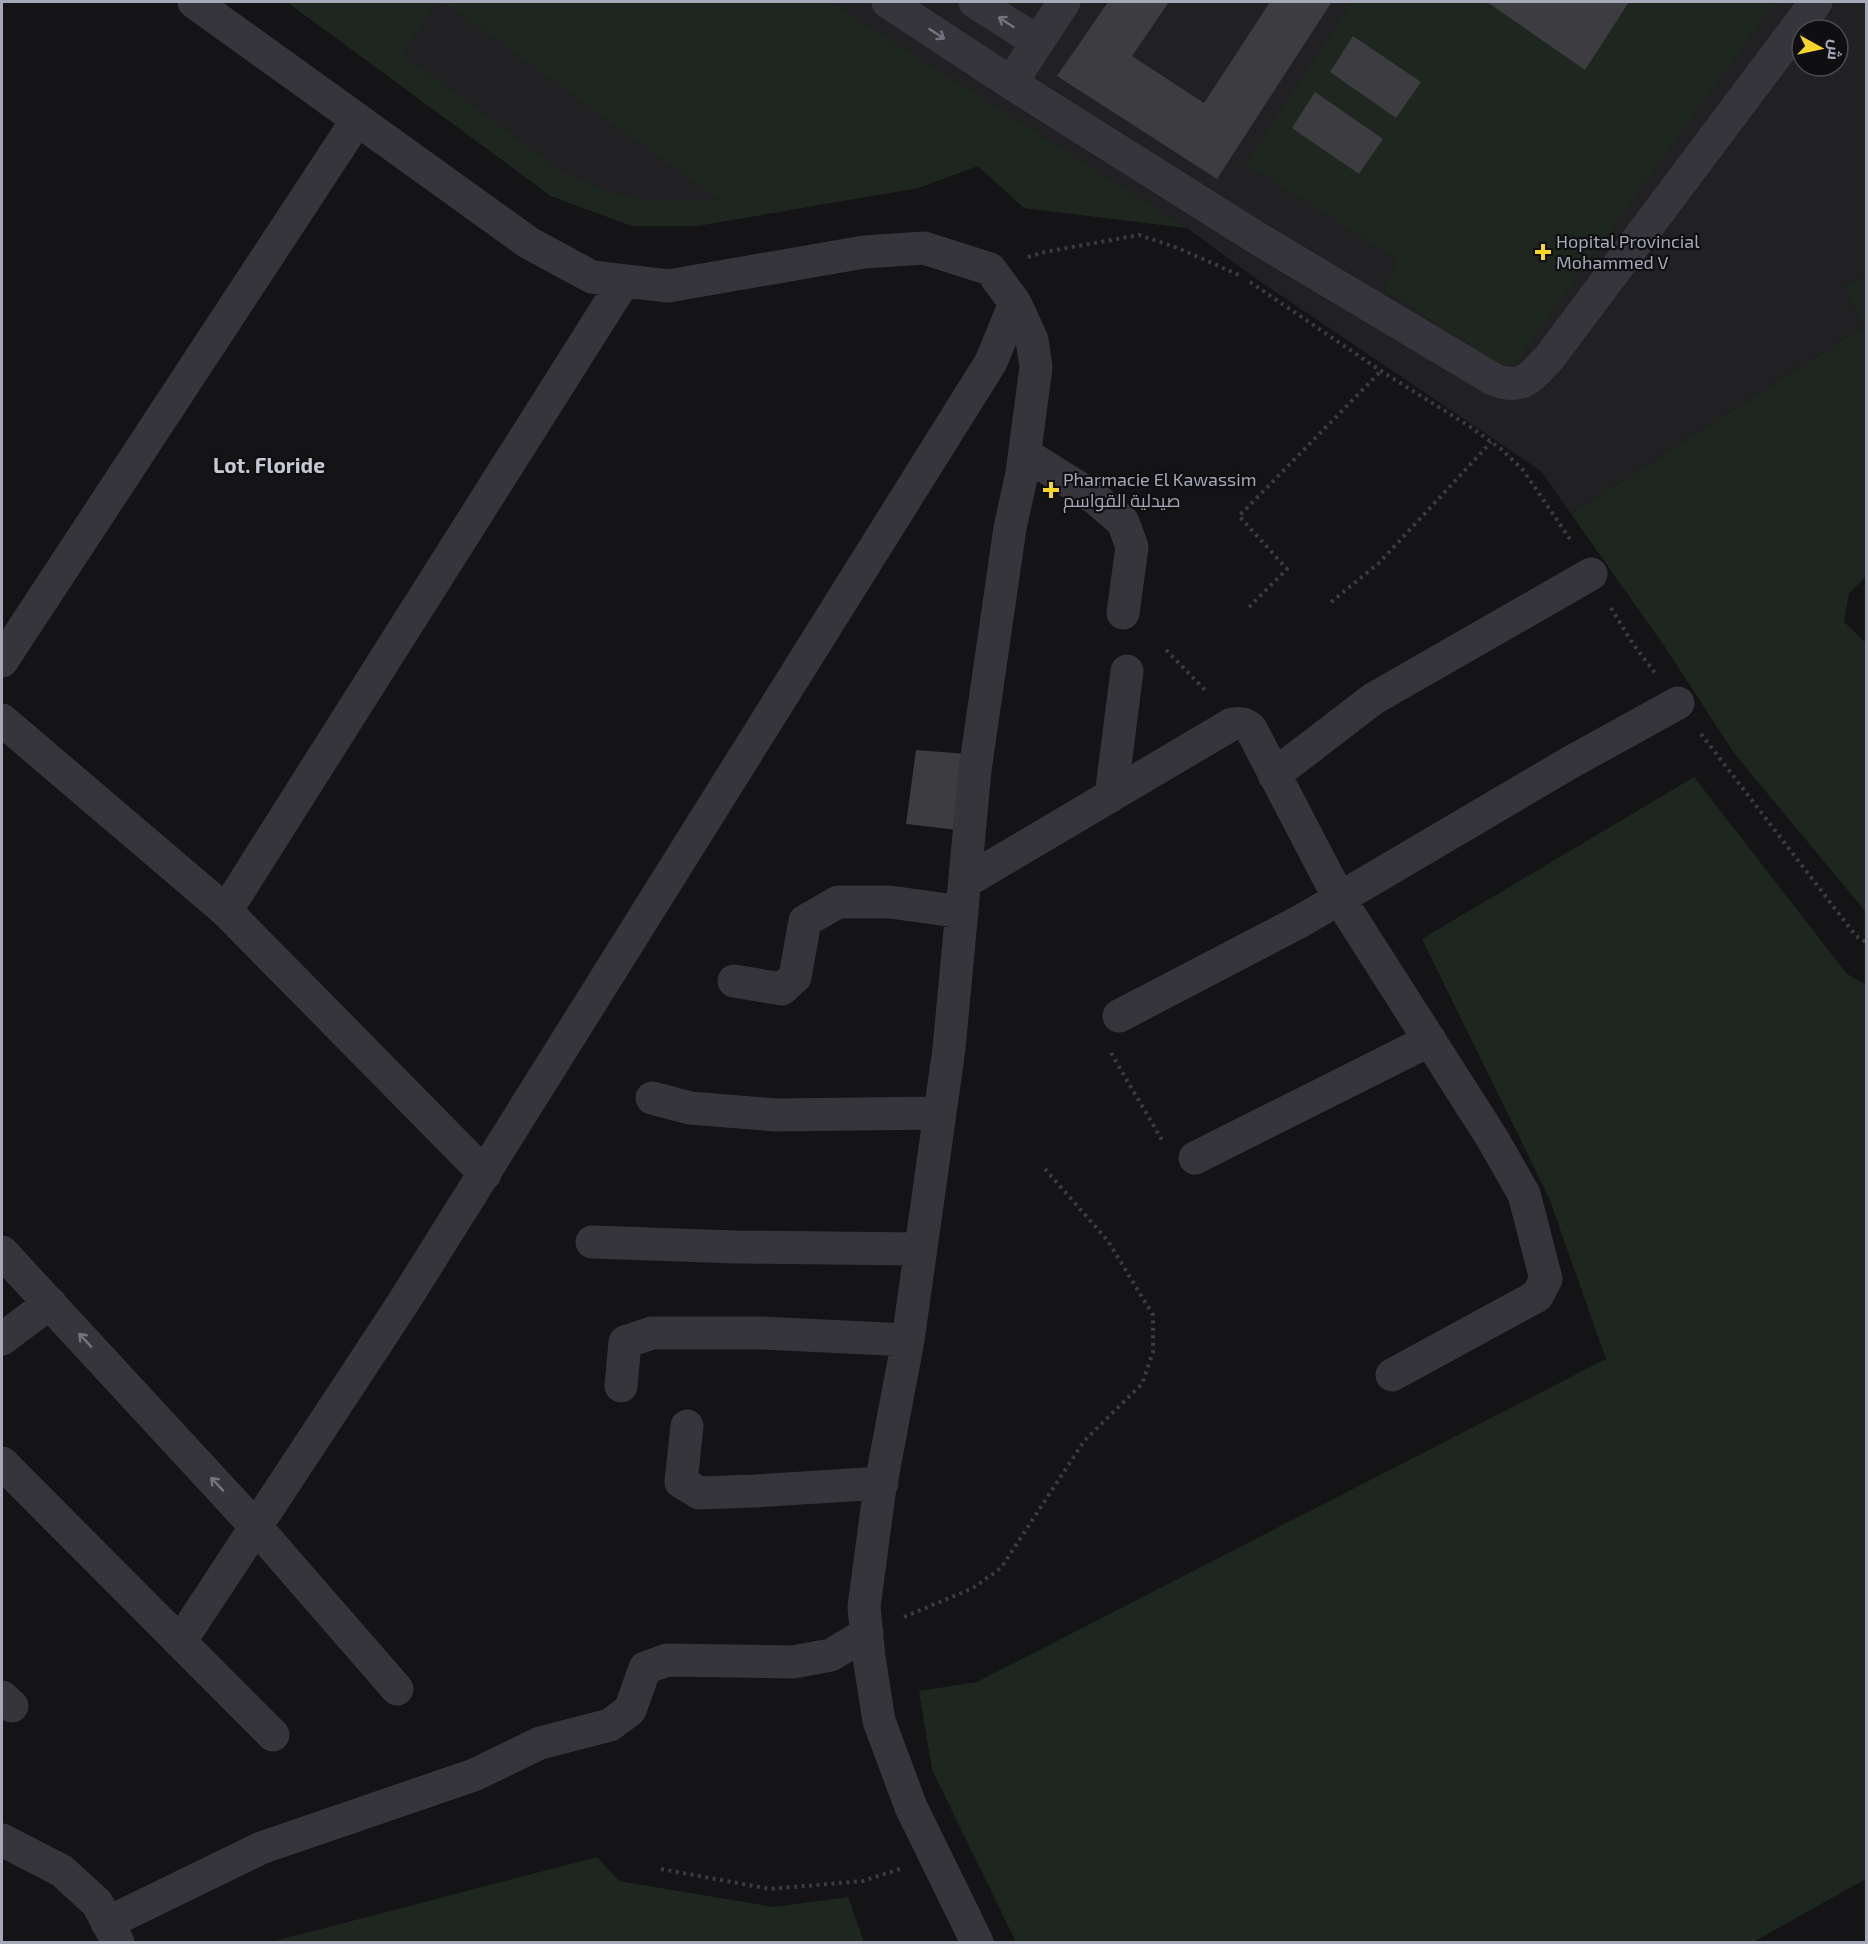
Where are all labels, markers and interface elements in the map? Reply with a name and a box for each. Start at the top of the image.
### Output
one-way arrow [998,15,1015,27]
north arrow [1790,18,1850,78]
one-way arrow [928,27,945,40]
text: ش [1824,39,1846,62]
place label: Hopital Provincial Mohammed V [1556,230,1700,273]
marker: Hopital Provincial Mohammed V [1534,243,1552,261]
district label: Lot. Floride [213,452,325,477]
place label: Pharmacie El Kawassim صيدلية القواسم [1063,468,1256,513]
marker: Pharmacie El Kawassim صيدلية القواسم [1044,483,1058,497]
one-way arrow [78,1333,92,1348]
one-way arrow [210,1476,224,1491]

